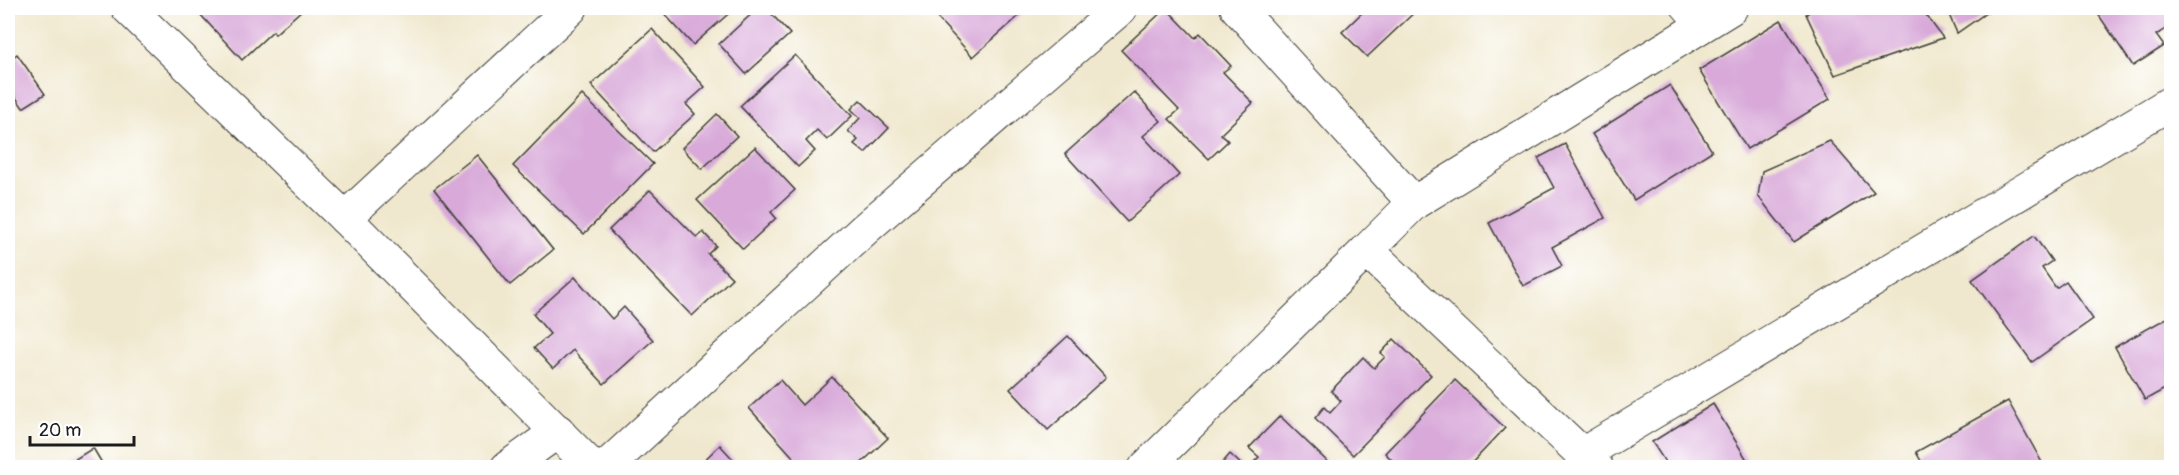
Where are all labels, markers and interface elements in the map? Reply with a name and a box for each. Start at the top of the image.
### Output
scale bar [30,409,134,447]
text: 20 m [39,419,81,442]

